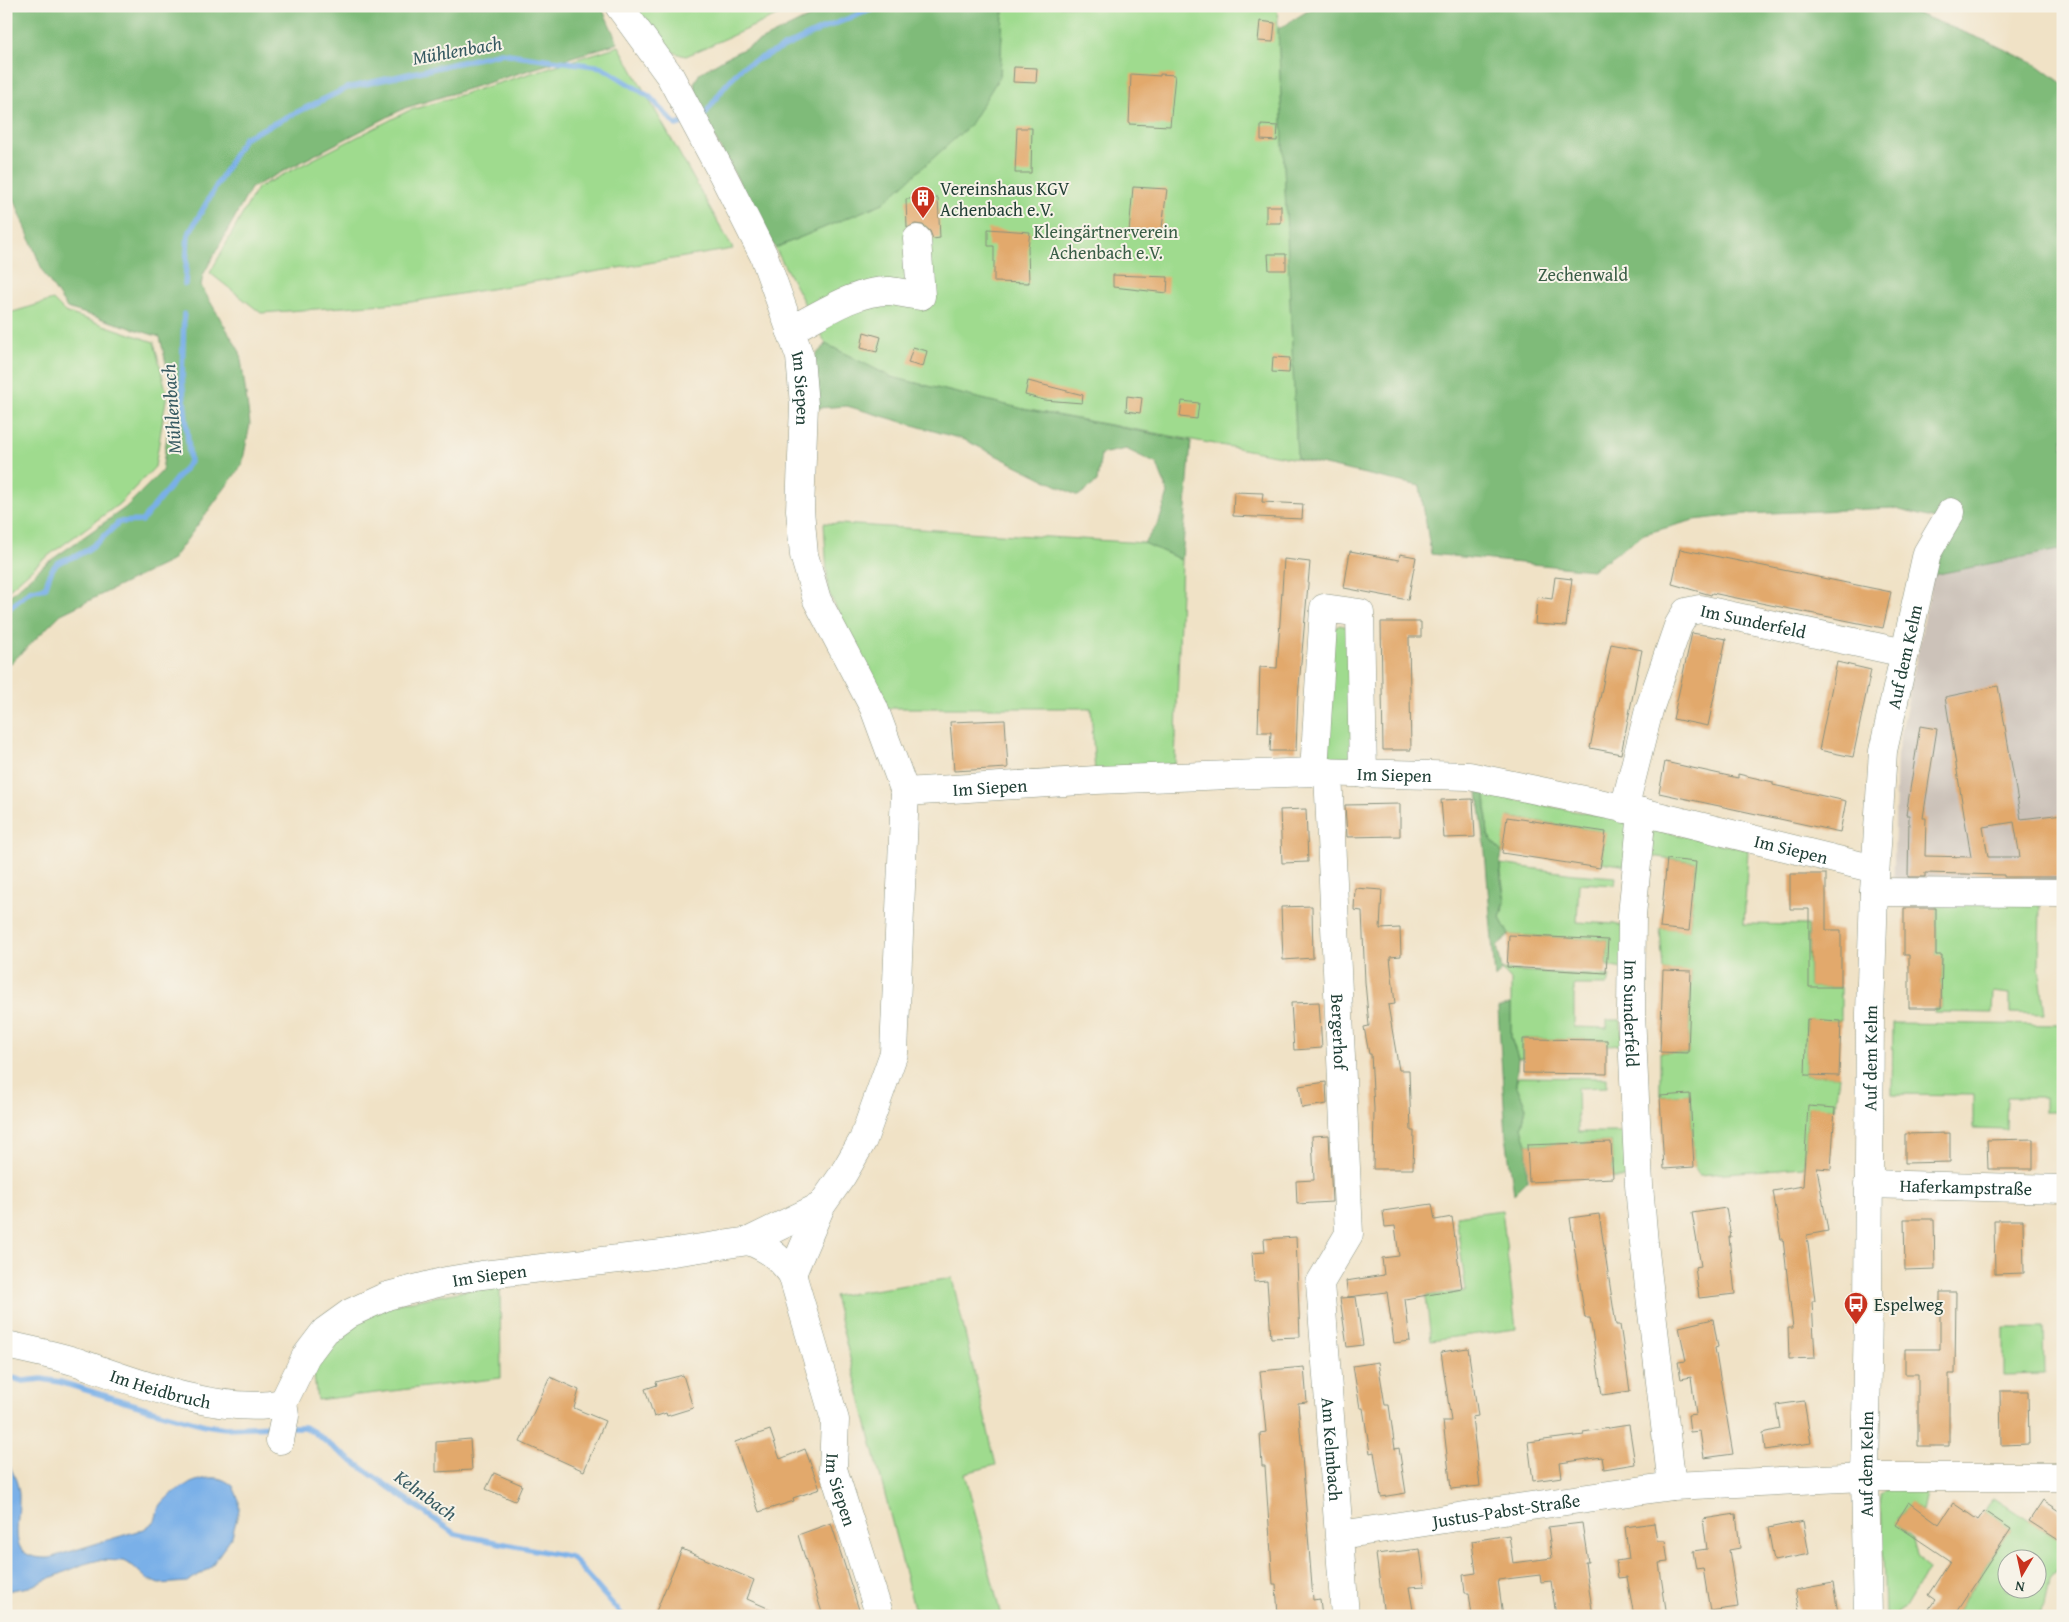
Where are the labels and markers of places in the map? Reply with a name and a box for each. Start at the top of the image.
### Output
place label: Vereinshaus KGV Achenbach e.V. [940,175,1070,223]
building icon: Vereinshaus KGV Achenbach e.V. [910,185,936,219]
bus stop icon: Espelweg [1843,1291,1869,1325]
place label: Espelweg [1874,1291,1943,1318]

